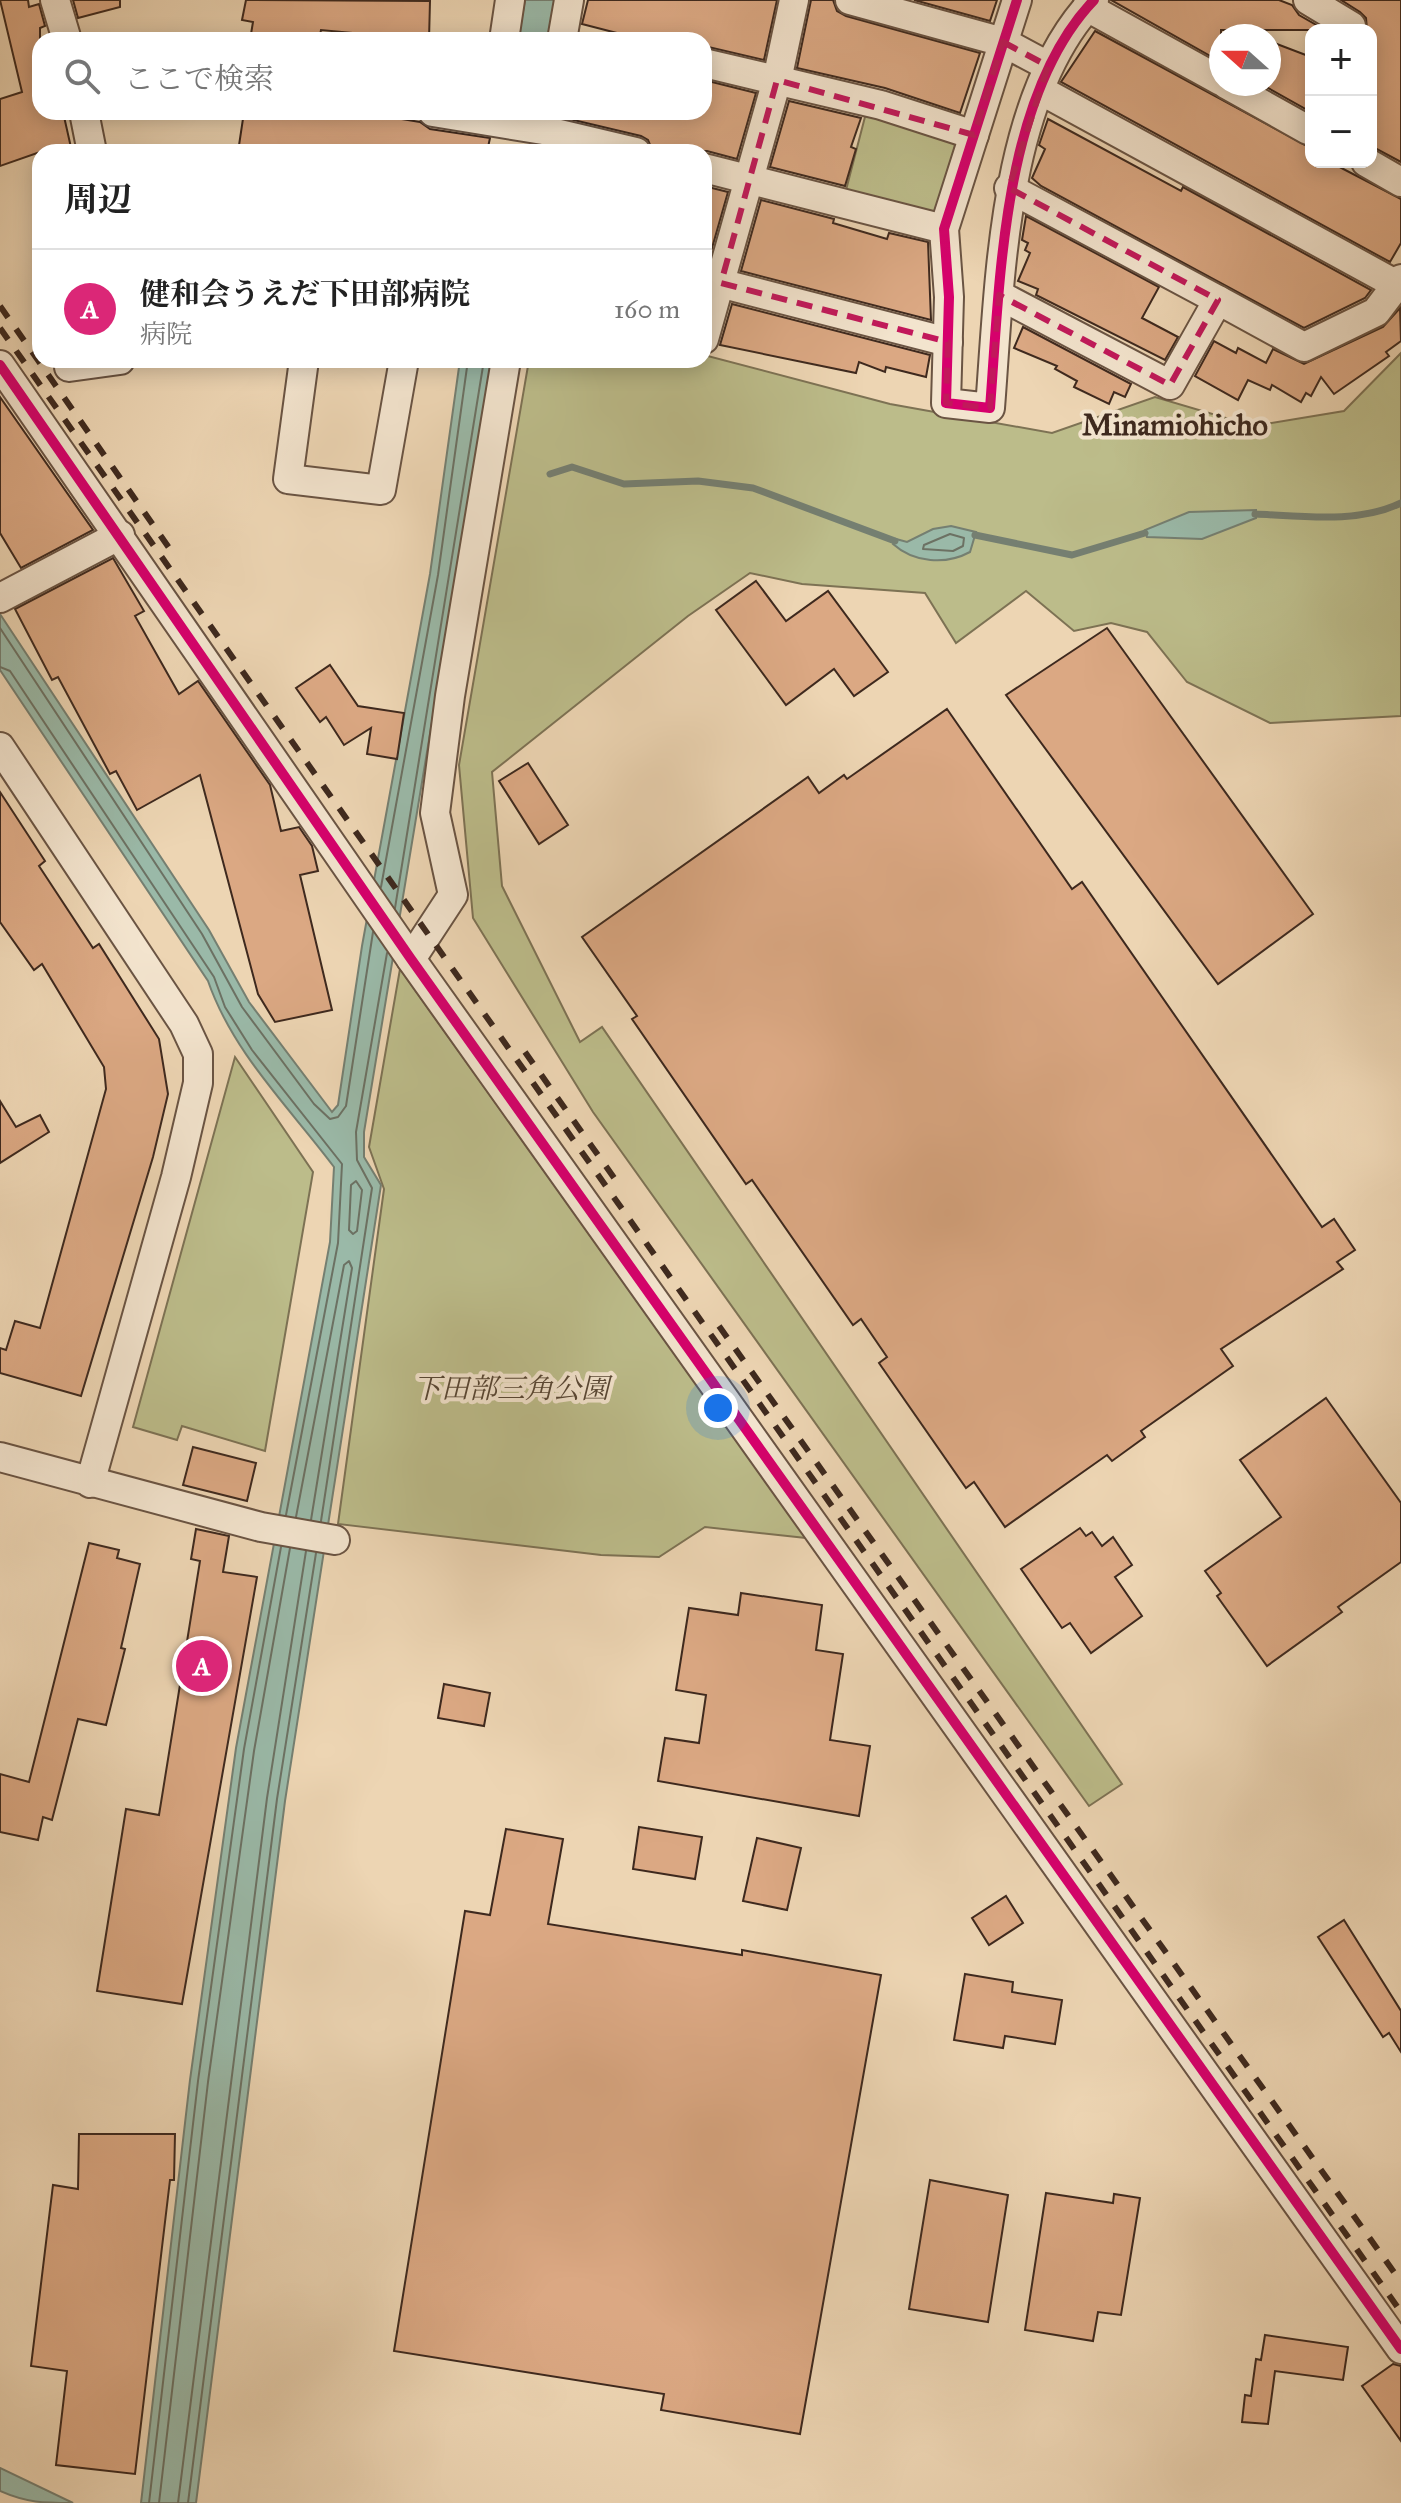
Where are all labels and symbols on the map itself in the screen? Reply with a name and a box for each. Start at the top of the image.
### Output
north arrow [1209,24,1281,96]
district label: Minamiohicho [1082,407,1268,443]
park label: 下田部三角公園 [413,1371,613,1406]
your location [698,1388,738,1428]
pin: A [176,1636,228,1696]

